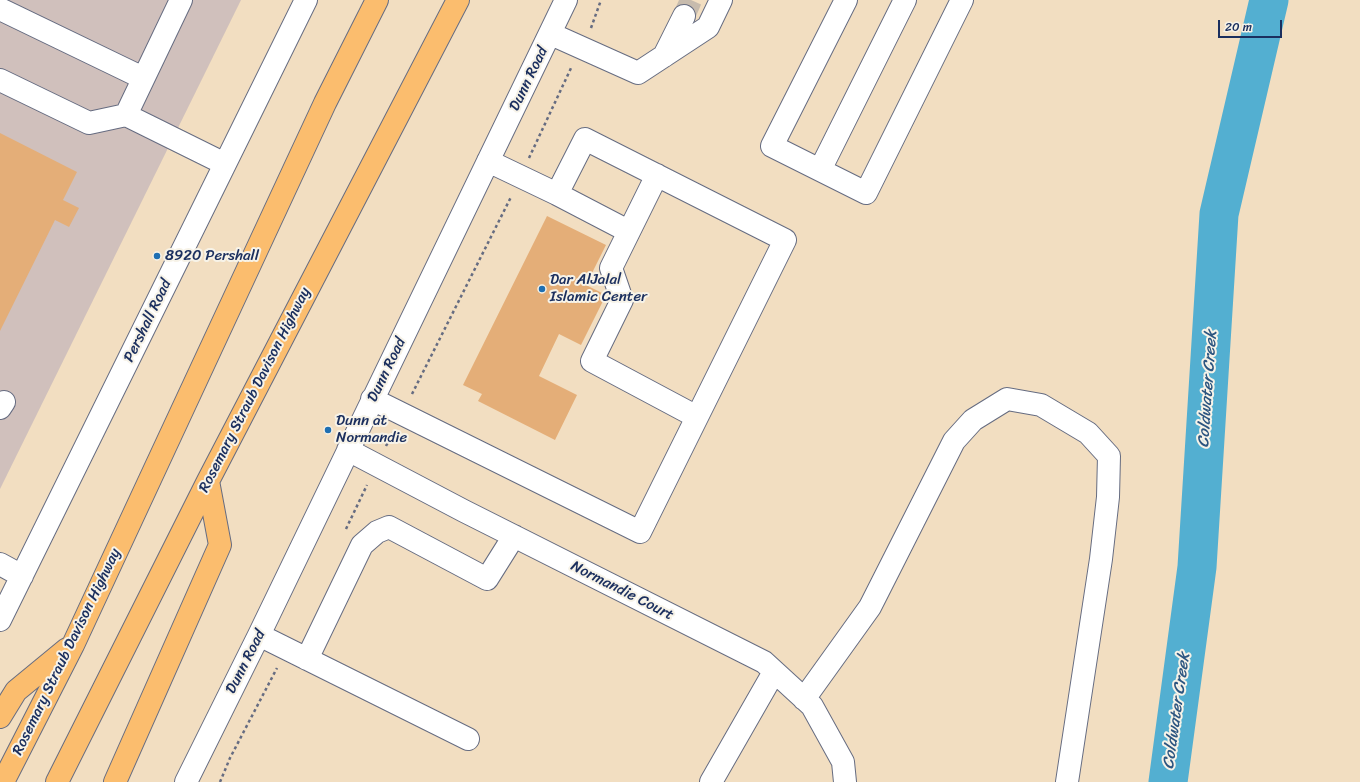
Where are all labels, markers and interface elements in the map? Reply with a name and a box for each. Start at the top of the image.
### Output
scale bar [1220,12,1284,38]
text: 20 m [1225,16,1252,38]
street label: Dunn Road [506,44,552,114]
place label: 8920 Pershall [165,247,259,265]
marker: 8920 Pershall [152,251,162,261]
place label: Dar AlJalal Islamic Center [550,271,647,306]
street label: Pershall Road [120,277,176,365]
street label: Rosemary Straub Davison Highway [195,284,315,496]
marker: Dar AlJalal Islamic Center [537,284,547,294]
water label: Coldwater Creek [1194,330,1222,448]
street label: Dunn Road [364,335,410,405]
place label: Dunn at Normandie [336,412,407,447]
marker: Dunn at Normandie [323,425,333,435]
street label: Rosemary Straub Davison Highway [9,546,125,758]
street label: Normandie Court [568,557,676,625]
street label: Dunn Road [222,627,270,697]
water label: Coldwater Creek [1159,652,1195,770]

